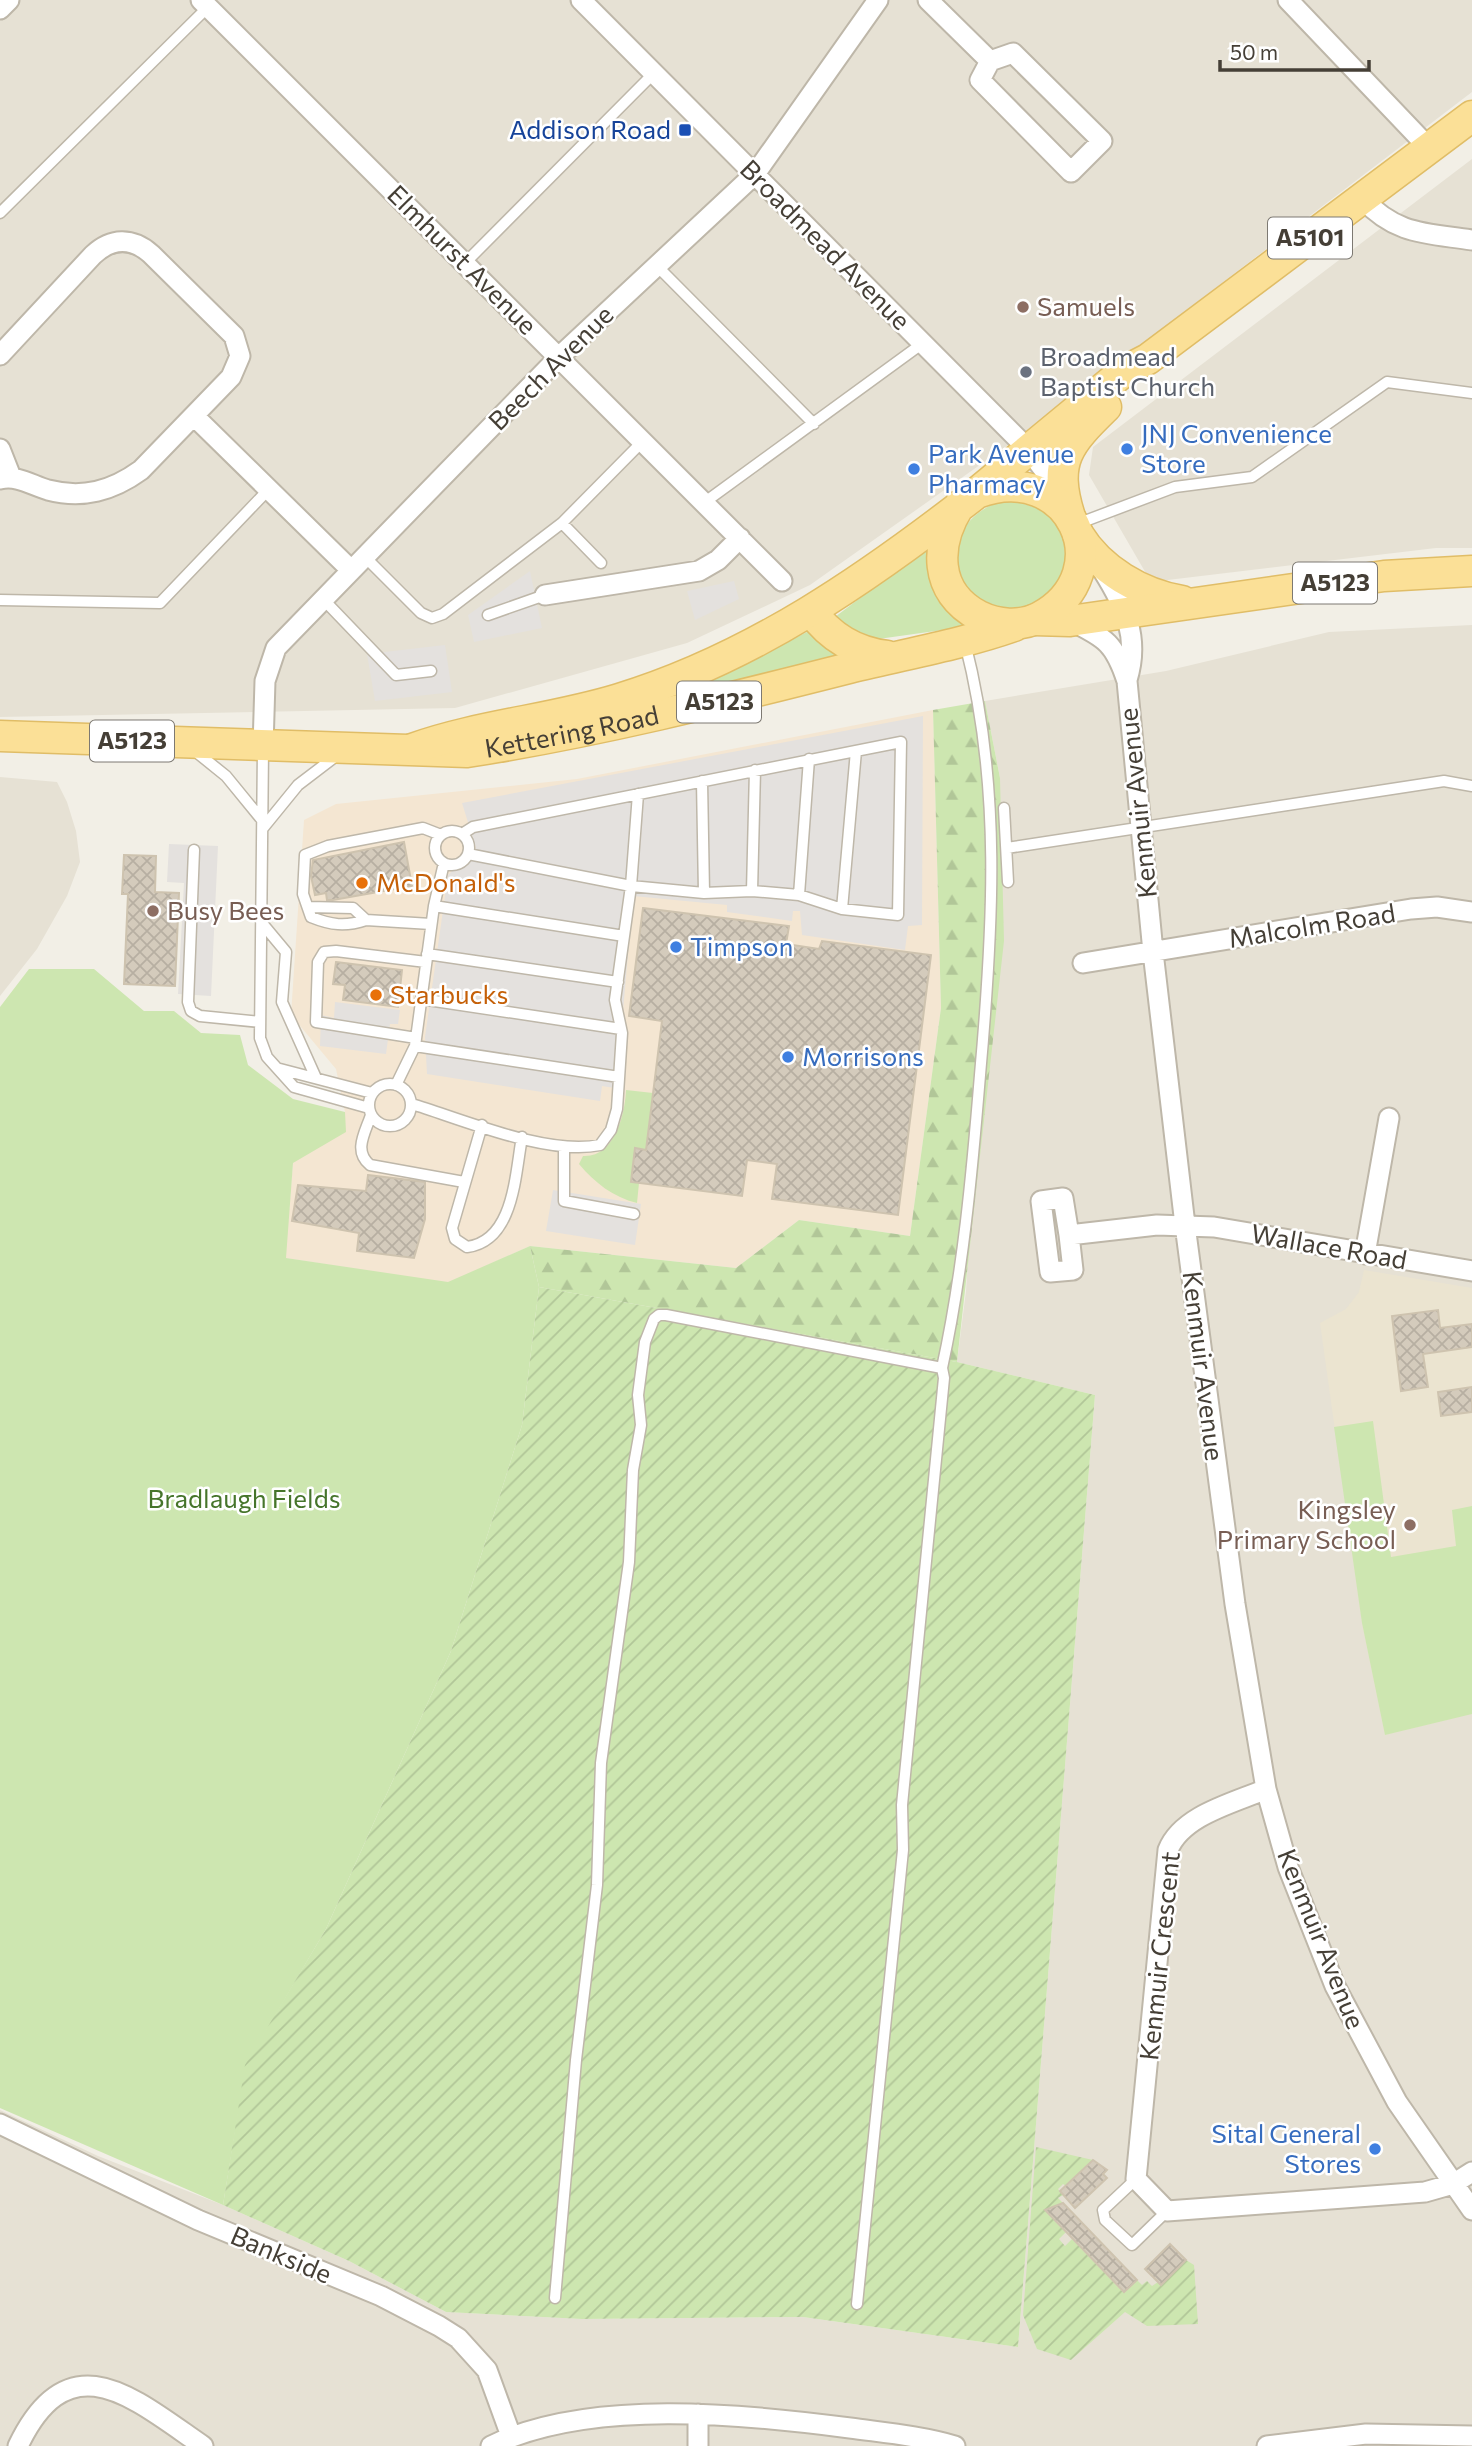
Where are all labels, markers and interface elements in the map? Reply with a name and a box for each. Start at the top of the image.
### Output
scale bar [1220,28,1369,72]
text: 50 m [1230,39,1278,64]
place label: Addison Road [509,113,671,144]
marker: Addison Road [677,122,693,138]
street label: Broadmead Avenue [735,153,917,335]
street label: Elmhurst Avenue [382,178,544,340]
road number: A5101 [1268,218,1352,258]
place label: Samuels [1037,290,1135,321]
street label: Beech Avenue [481,298,619,436]
marker: Samuels [1015,299,1031,315]
place label: Broadmead Baptist Church [1040,340,1215,401]
marker: Broadmead Baptist Church [1018,364,1034,380]
place label: JNJ Convenience Store [1141,417,1332,478]
place label: Park Avenue Pharmacy [928,437,1074,498]
marker: JNJ Convenience Store [1119,441,1135,457]
marker: Park Avenue Pharmacy [906,461,922,477]
road number: A5123 [1293,562,1377,604]
road number: A5123 [677,682,761,722]
street label: Kettering Road [482,698,662,763]
street label: Kenmuir Avenue [1111,707,1162,900]
road number: A5123 [90,720,174,762]
place label: McDonald's [376,866,516,897]
marker: McDonald's [354,875,370,891]
place label: Busy Bees [167,894,284,925]
street label: Malcolm Road [1226,896,1397,953]
marker: Busy Bees [145,903,161,919]
place label: Timpson [690,930,793,961]
marker: Timpson [668,939,684,955]
place label: Starbucks [390,978,508,1009]
marker: Starbucks [368,987,384,1003]
place label: Morrisons [802,1040,924,1071]
marker: Morrisons [780,1049,796,1065]
street label: Wallace Road [1249,1217,1410,1274]
street label: Kenmuir Avenue [1177,1269,1232,1463]
park label: Bradlaugh Fields [148,1482,340,1513]
place label: Kingsley Primary School [1217,1493,1396,1554]
marker: Kingsley Primary School [1402,1517,1418,1533]
street label: Kenmuir Avenue [1272,1844,1373,2033]
street label: Kenmuir Crescent [1132,1850,1185,2062]
place label: Sital General Stores [1212,2117,1361,2178]
marker: Sital General Stores [1367,2141,1383,2157]
street label: Bankside [226,2219,337,2289]

